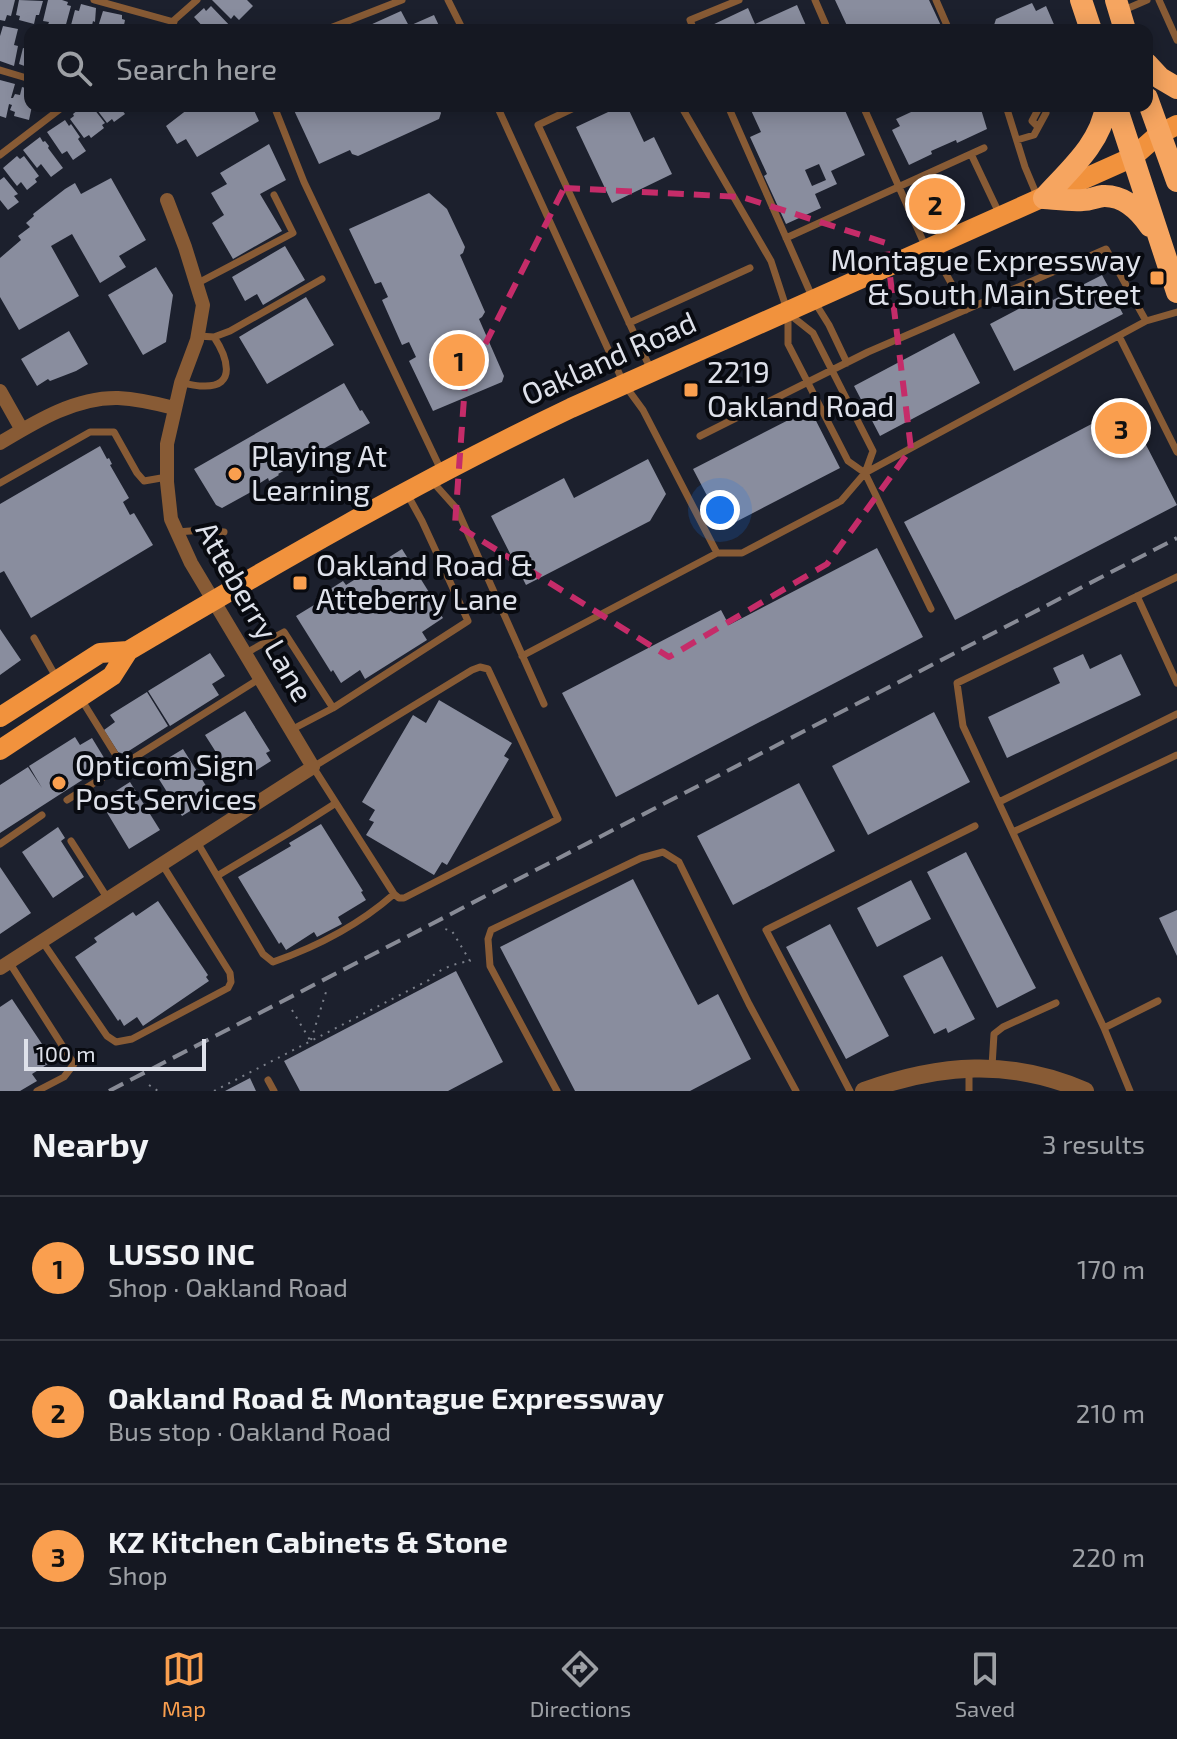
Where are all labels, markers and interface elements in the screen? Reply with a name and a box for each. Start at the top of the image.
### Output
search box [24,24,1153,112]
icon: search [52,46,96,90]
text: Search here [116,50,277,86]
pin: 2 [909,174,961,234]
place label: Montague Expressway & South Main Street [830,241,1141,311]
marker: Montague Expressway & South Main Street [1148,269,1166,287]
street label: Oakland Road [515,303,701,412]
pin: 1 [433,330,485,390]
place label: 2219 Oakland Road [707,353,895,423]
marker: 2219 Oakland Road [682,381,700,399]
pin: 3 [1095,398,1147,458]
place label: Playing At Learning [251,437,387,507]
marker: Playing At Learning [226,465,244,483]
your location [700,490,740,530]
street label: Atteberry Lane [190,515,322,707]
place label: Oakland Road & Atteberry Lane [316,546,533,616]
marker: Oakland Road & Atteberry Lane [291,574,309,592]
place label: Opticom Sign Post Services [75,746,257,816]
marker: Opticom Sign Post Services [50,774,68,792]
scale bar [24,1035,206,1071]
text: 100 m [36,1040,95,1066]
text: Nearby [32,1123,149,1164]
text: 3 results [1042,1128,1145,1159]
text: LUSSO INC [108,1235,255,1271]
text: 1 [52,1253,64,1284]
text: 170 m [1077,1253,1145,1284]
text: Shop · Oakland Road [108,1271,348,1302]
text: Oakland Road & Montague Expressway [108,1379,664,1415]
text: 2 [50,1397,66,1428]
text: 210 m [1076,1397,1145,1428]
text: Bus stop · Oakland Road [108,1415,391,1446]
text: KZ Kitchen Cabinets & Stone [108,1523,508,1559]
text: 3 [51,1541,65,1572]
text: 220 m [1072,1541,1145,1572]
text: Shop [108,1559,168,1590]
tab: Map [162,1647,206,1721]
tab: Directions [530,1647,631,1721]
tab: Saved [955,1647,1015,1721]

